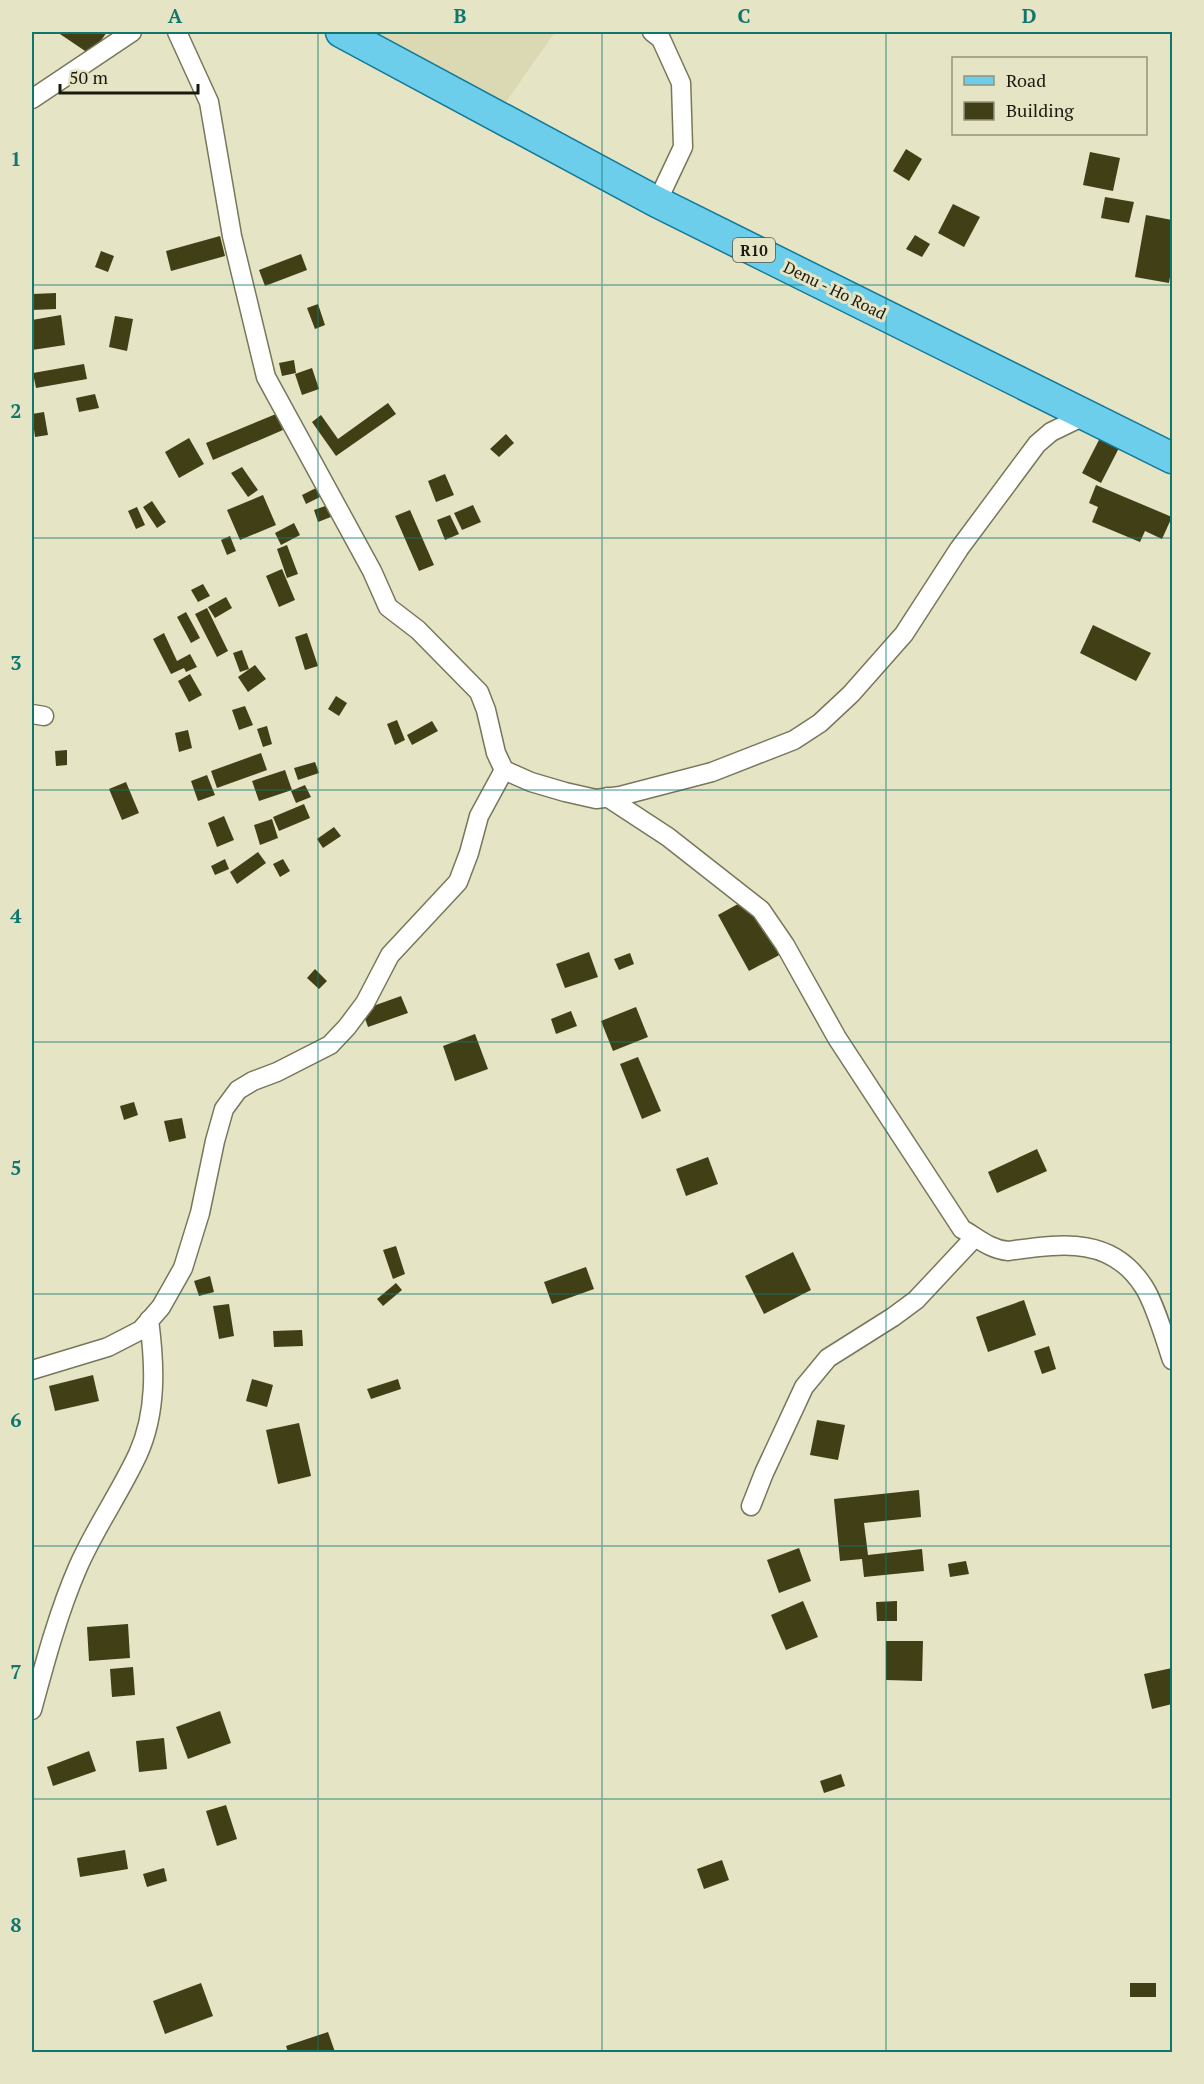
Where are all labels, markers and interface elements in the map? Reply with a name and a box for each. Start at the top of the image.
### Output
text: A [168,2,183,29]
text: B [454,2,467,29]
text: C [737,2,751,29]
text: D [1022,2,1036,29]
scale bar [60,57,198,95]
legend [952,57,1147,135]
text: 50 m [69,65,109,89]
text: Road [1006,68,1046,92]
text: Building [1006,98,1074,122]
text: 1 [10,145,22,172]
road number: R10 [733,238,775,262]
street label: Denu - Ho Road [780,256,890,324]
text: 2 [10,397,22,424]
text: 3 [10,649,22,676]
text: 4 [10,902,22,929]
text: 5 [10,1154,22,1181]
text: 6 [10,1406,22,1433]
text: 7 [10,1658,22,1685]
text: 8 [10,1911,22,1938]

